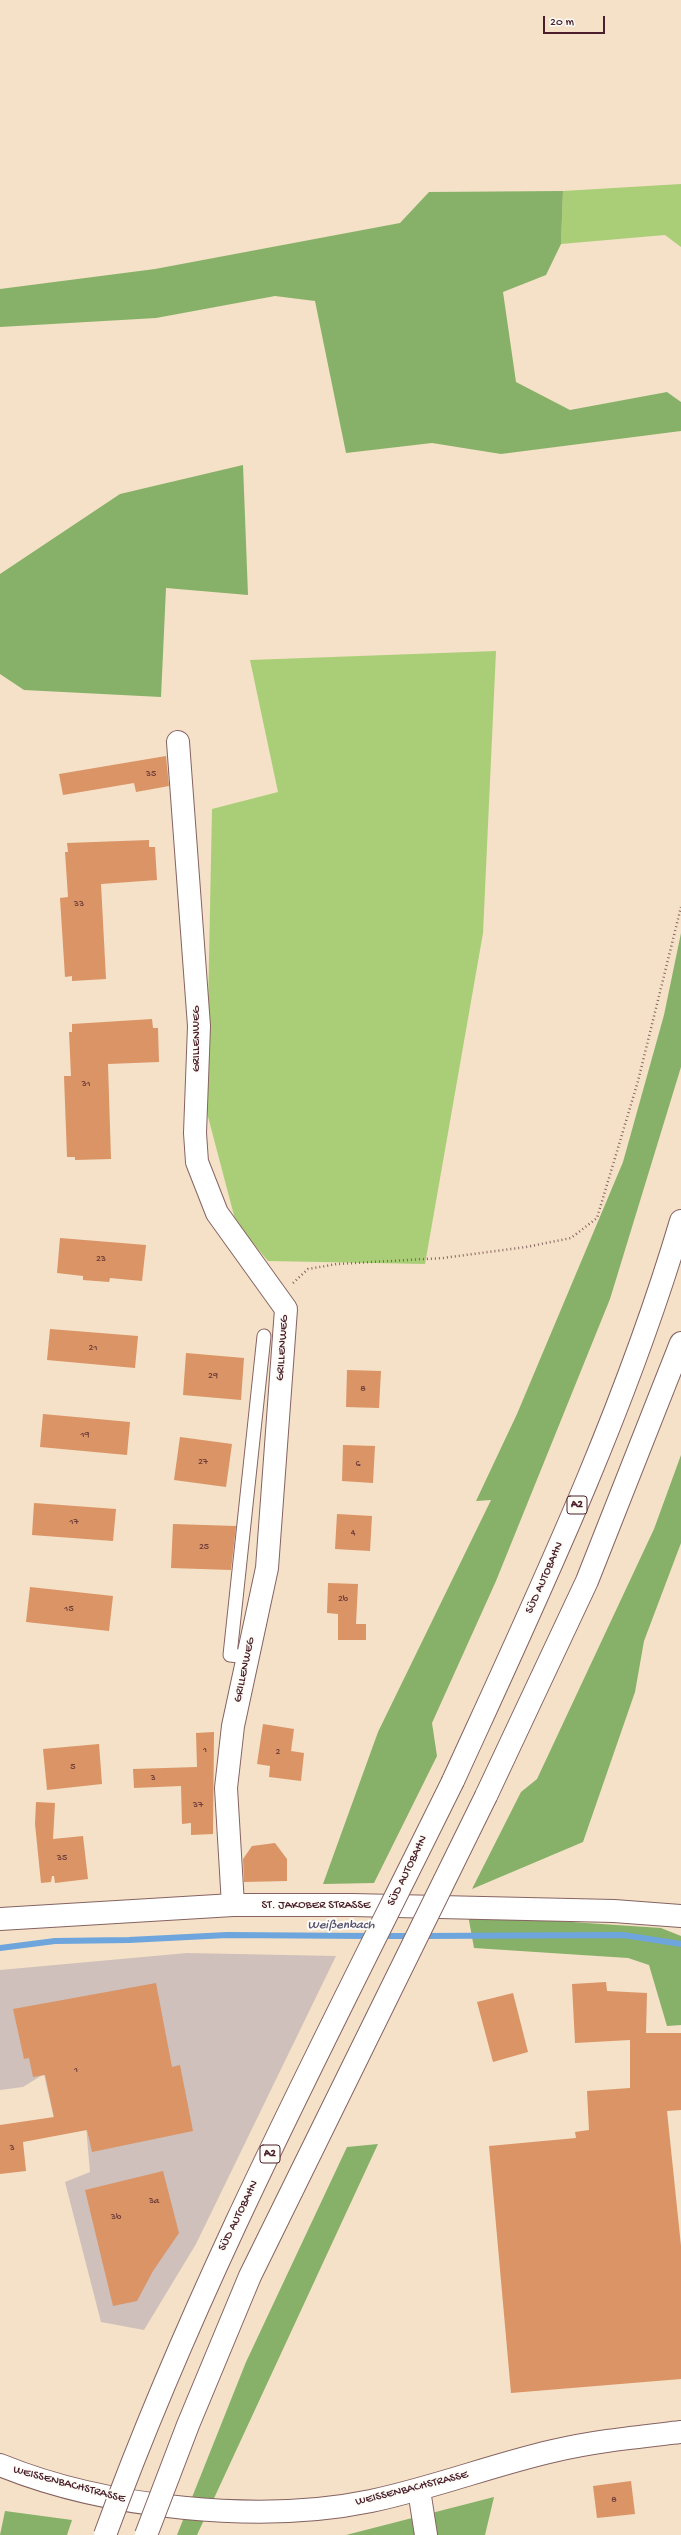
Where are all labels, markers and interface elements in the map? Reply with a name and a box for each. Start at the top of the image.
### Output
scale bar [545,8,607,34]
text: 20 m [550,16,574,30]
house number: 35 [146,768,156,780]
house number: 33 [74,898,84,910]
street label: GRILLENWEG [190,1006,204,1072]
house number: 31 [81,1078,91,1090]
house number: 23 [96,1253,106,1265]
street label: GRILLENWEG [274,1315,292,1381]
house number: 21 [89,1342,97,1354]
house number: 29 [208,1370,218,1382]
house number: 8 [360,1383,366,1395]
house number: 19 [80,1429,90,1441]
house number: 27 [198,1456,208,1468]
house number: 6 [355,1458,361,1470]
road number: A2 [567,1496,587,1514]
house number: 17 [69,1516,79,1528]
house number: 4 [351,1527,355,1539]
street label: SÜD AUTOBAHN [523,1540,567,1616]
house number: 25 [199,1541,209,1553]
house number: 2b [338,1593,348,1605]
house number: 15 [64,1603,74,1615]
street label: GRILLENWEG [231,1636,259,1704]
house number: 1 [203,1744,207,1756]
house number: 2 [276,1746,280,1758]
house number: 5 [70,1761,76,1773]
house number: 3 [150,1772,156,1784]
house number: 37 [193,1799,203,1811]
street label: SÜD AUTOBAHN [385,1833,431,1909]
house number: 35 [57,1852,67,1864]
street label: ST. JAKOBER STRASSE [262,1899,370,1913]
water label: Weißenbach [308,1918,374,1934]
house number: 1 [74,2064,78,2076]
house number: 3 [9,2142,15,2154]
road number: A2 [260,2145,280,2163]
street label: SÜD AUTOBAHN [216,2178,262,2254]
house number: 3a [149,2195,159,2207]
house number: 3b [111,2211,121,2223]
street label: WEISSENBACHSTRASSE [11,2463,127,2507]
street label: WEISSENBACHSTRASSE [354,2468,470,2510]
house number: 8 [611,2494,617,2506]

